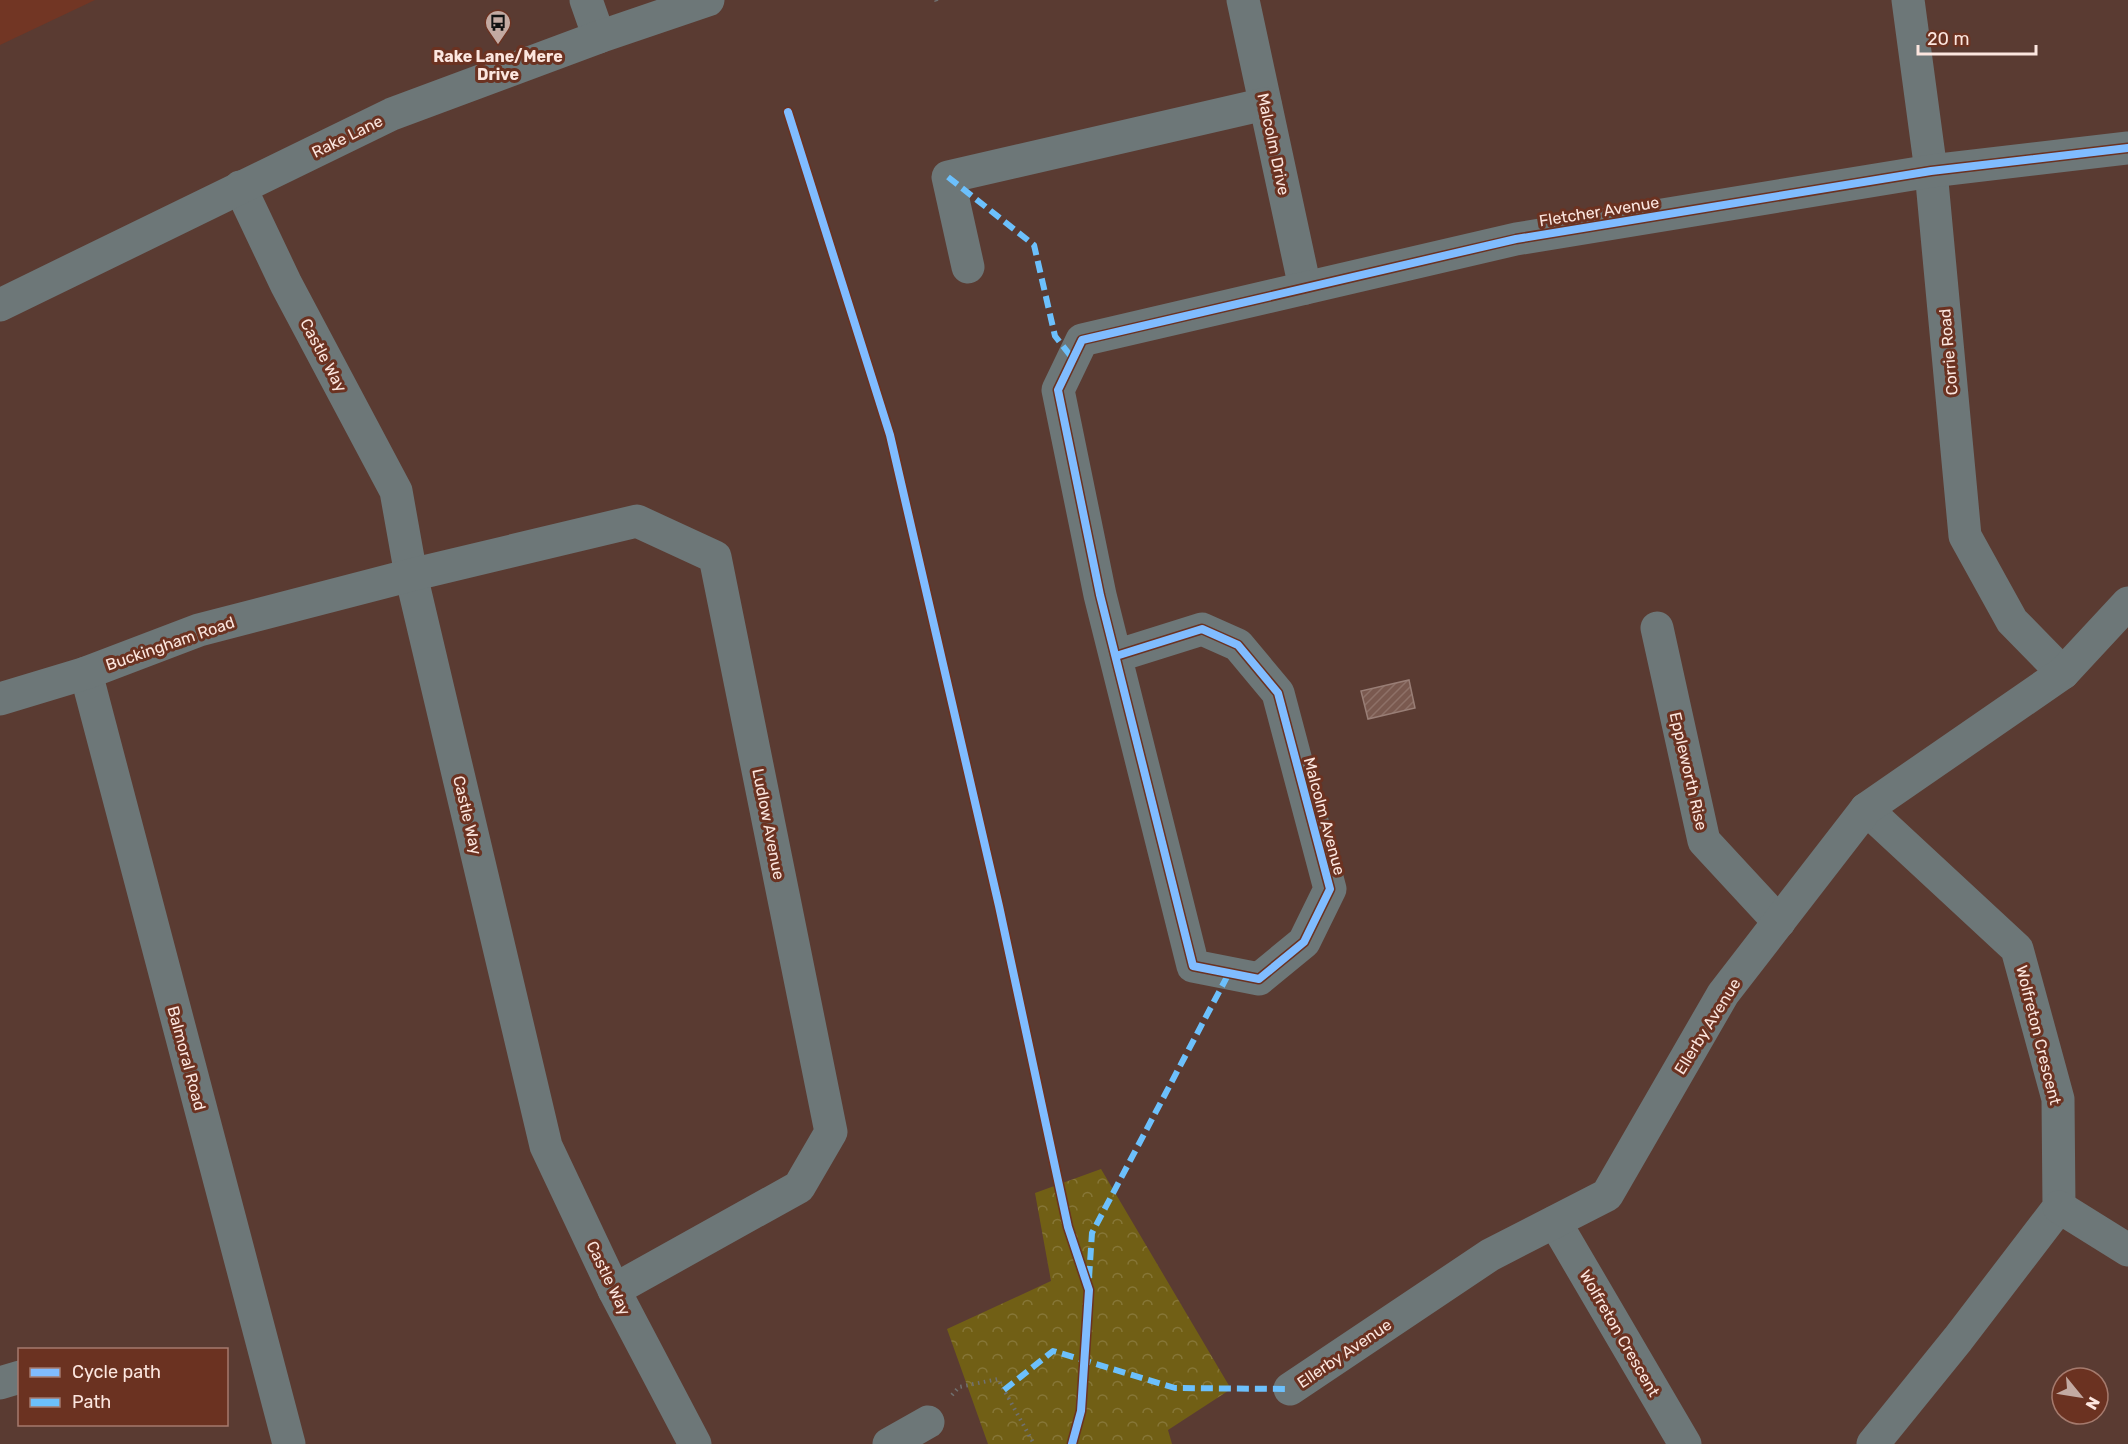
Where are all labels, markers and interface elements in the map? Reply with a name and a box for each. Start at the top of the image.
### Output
bus stop icon: Rake Lane/Mere Drive [483,8,513,46]
scale bar [1918,18,2036,56]
text: 20 m [1927,28,1969,50]
place label: Rake Lane/Mere Drive [433,47,563,84]
street label: Malcolm Drive [1253,91,1294,197]
street label: Rake Lane [309,111,386,162]
street label: Fletcher Avenue [1538,193,1660,230]
street label: Corrie Road [1935,308,1962,396]
street label: Castle Way [296,315,351,395]
street label: Buckingham Road [103,612,237,674]
street label: Eppleworth Rise [1666,710,1711,832]
street label: Malcolm Avenue [1300,755,1349,877]
street label: Ludlow Avenue [748,767,789,881]
street label: Castle Way [449,774,486,857]
street label: Wolfreton Crescent [2012,963,2065,1107]
street label: Ellerby Avenue [1670,975,1745,1078]
street label: Balmoral Road [163,1004,210,1112]
street label: Castle Way [582,1238,635,1319]
street label: Wolfreton Crescent [1576,1267,1664,1400]
street label: Ellerby Avenue [1294,1315,1395,1392]
legend [18,1348,228,1426]
text: Cycle path [72,1361,161,1383]
north arrow [2050,1366,2110,1426]
text: Path [72,1391,111,1413]
text: N [2081,1394,2104,1413]

